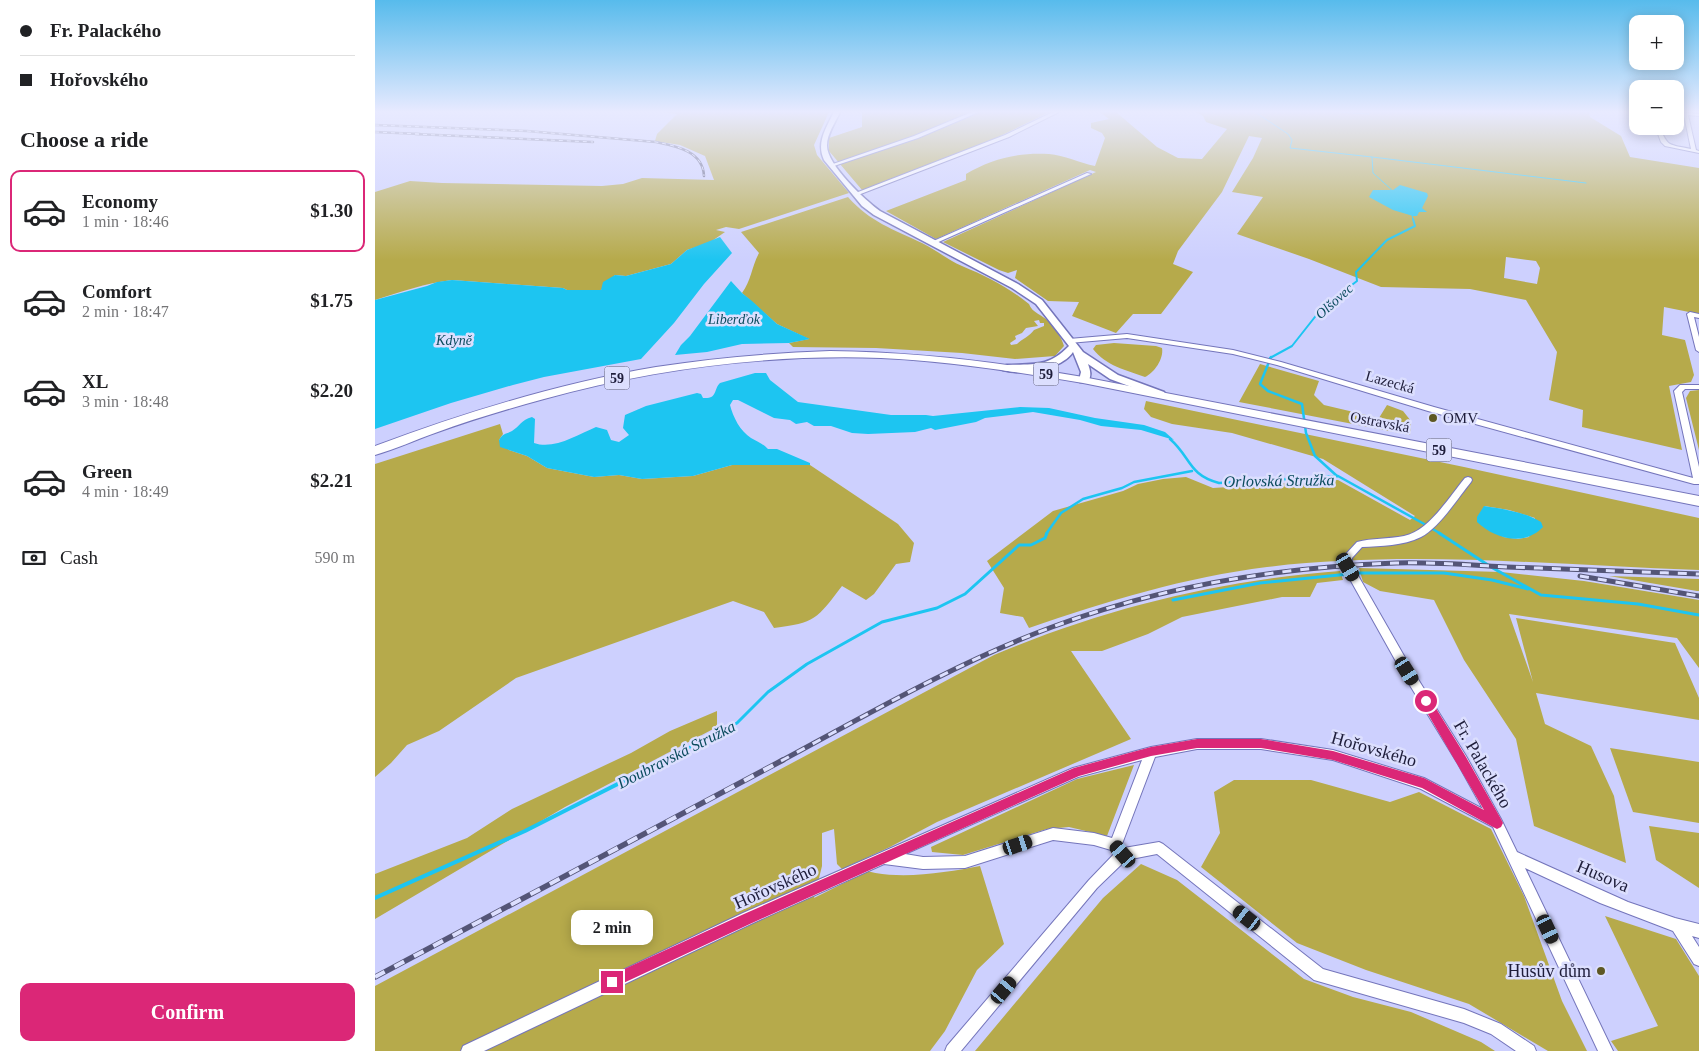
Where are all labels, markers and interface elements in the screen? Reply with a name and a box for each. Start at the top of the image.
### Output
map controls [1629,15,1684,135]
button: + [1629,15,1684,70]
text: Fr. Palackého [50,20,161,41]
text: Hořovského [50,69,148,90]
button: − [1629,80,1684,135]
text: Choose a ride [20,127,148,152]
icon: car [22,189,67,234]
text: Economy [82,191,158,212]
text: $1.30 [310,200,353,221]
text: 1 min · 18:46 [82,213,169,230]
icon: car [22,279,67,324]
water label: Olšovec [1313,280,1357,322]
text: Comfort [82,281,152,302]
text: $1.75 [310,290,353,311]
text: 2 min · 18:47 [82,303,169,320]
water label: Liberďok [707,312,761,327]
water label: Kdyně [435,333,473,348]
road number: 59 [1033,362,1059,386]
road number: 59 [605,366,629,389]
street label: Lazecká [1364,367,1417,397]
icon: car [22,369,67,414]
text: XL [82,371,108,392]
text: $2.20 [310,380,353,401]
text: 3 min · 18:48 [82,393,169,410]
street label: Ostravská [1349,408,1411,436]
place label: OMV [1443,410,1478,426]
marker: OMV [1427,412,1439,424]
road number: 59 [1427,438,1451,462]
icon: car [22,459,67,504]
text: Green [82,461,132,482]
text: $2.21 [310,470,353,491]
water label: Orlovská Stružka [1224,471,1334,490]
text: 4 min · 18:49 [82,483,169,500]
icon: cash [20,544,48,572]
text: Cash [60,547,98,568]
text: 590 m [315,549,355,566]
car [1334,550,1361,584]
car [1392,654,1421,688]
route start [1415,690,1437,712]
water label: Doubravská Stružka [613,717,738,792]
street label: Fr. Palackého [1450,717,1516,811]
street label: Hořovského [1329,727,1419,771]
car [1001,833,1034,857]
car [1107,838,1138,870]
street label: Husova [1574,856,1632,896]
street label: Hořovského [731,859,819,913]
car [1230,903,1263,933]
callout: 2 min [571,910,653,944]
car [1534,912,1561,946]
text: 2 min [593,919,631,936]
place label: Husův dům [1507,961,1591,981]
marker: Husův dům [1595,965,1607,977]
route end [601,971,623,993]
car [988,974,1019,1006]
button: Confirm [20,983,355,1041]

